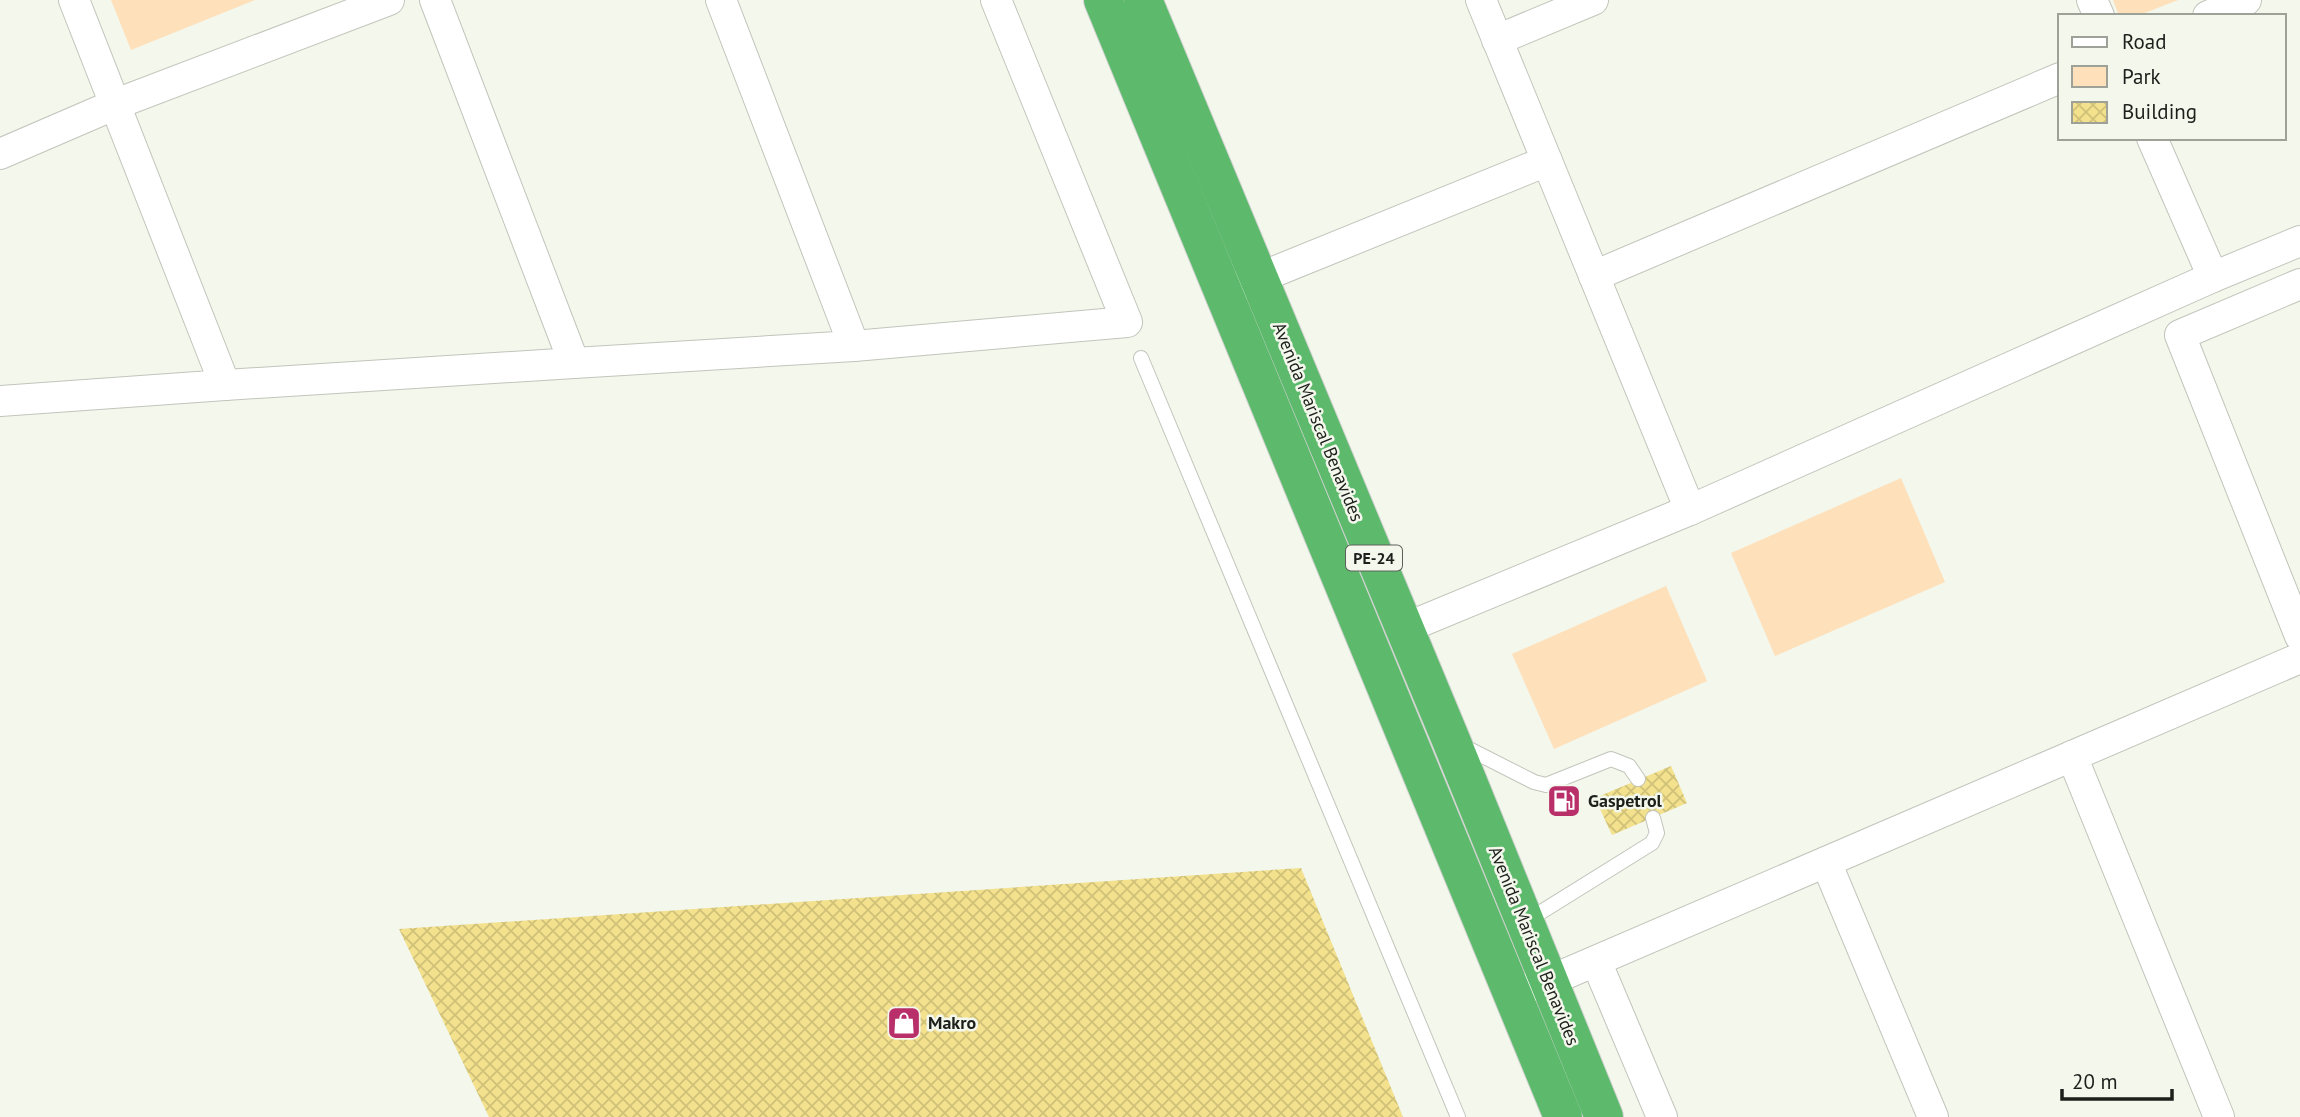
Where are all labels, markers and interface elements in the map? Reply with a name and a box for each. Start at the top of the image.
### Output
legend [2058,14,2286,140]
text: Road [2122,28,2166,55]
text: Park [2122,63,2161,90]
text: Building [2122,98,2197,125]
street label: Avenida Mariscal Benavides [1268,319,1369,525]
road number: PE-24 [1346,545,1402,570]
fuel station icon: Gaspetrol [1545,782,1583,820]
place label: Gaspetrol [1588,789,1663,812]
street label: Avenida Mariscal Benavides [1484,843,1585,1049]
shop icon: Makro [885,1004,923,1042]
place label: Makro [928,1011,976,1034]
scale bar [2062,1058,2172,1102]
text: 20 m [2072,1068,2118,1095]

